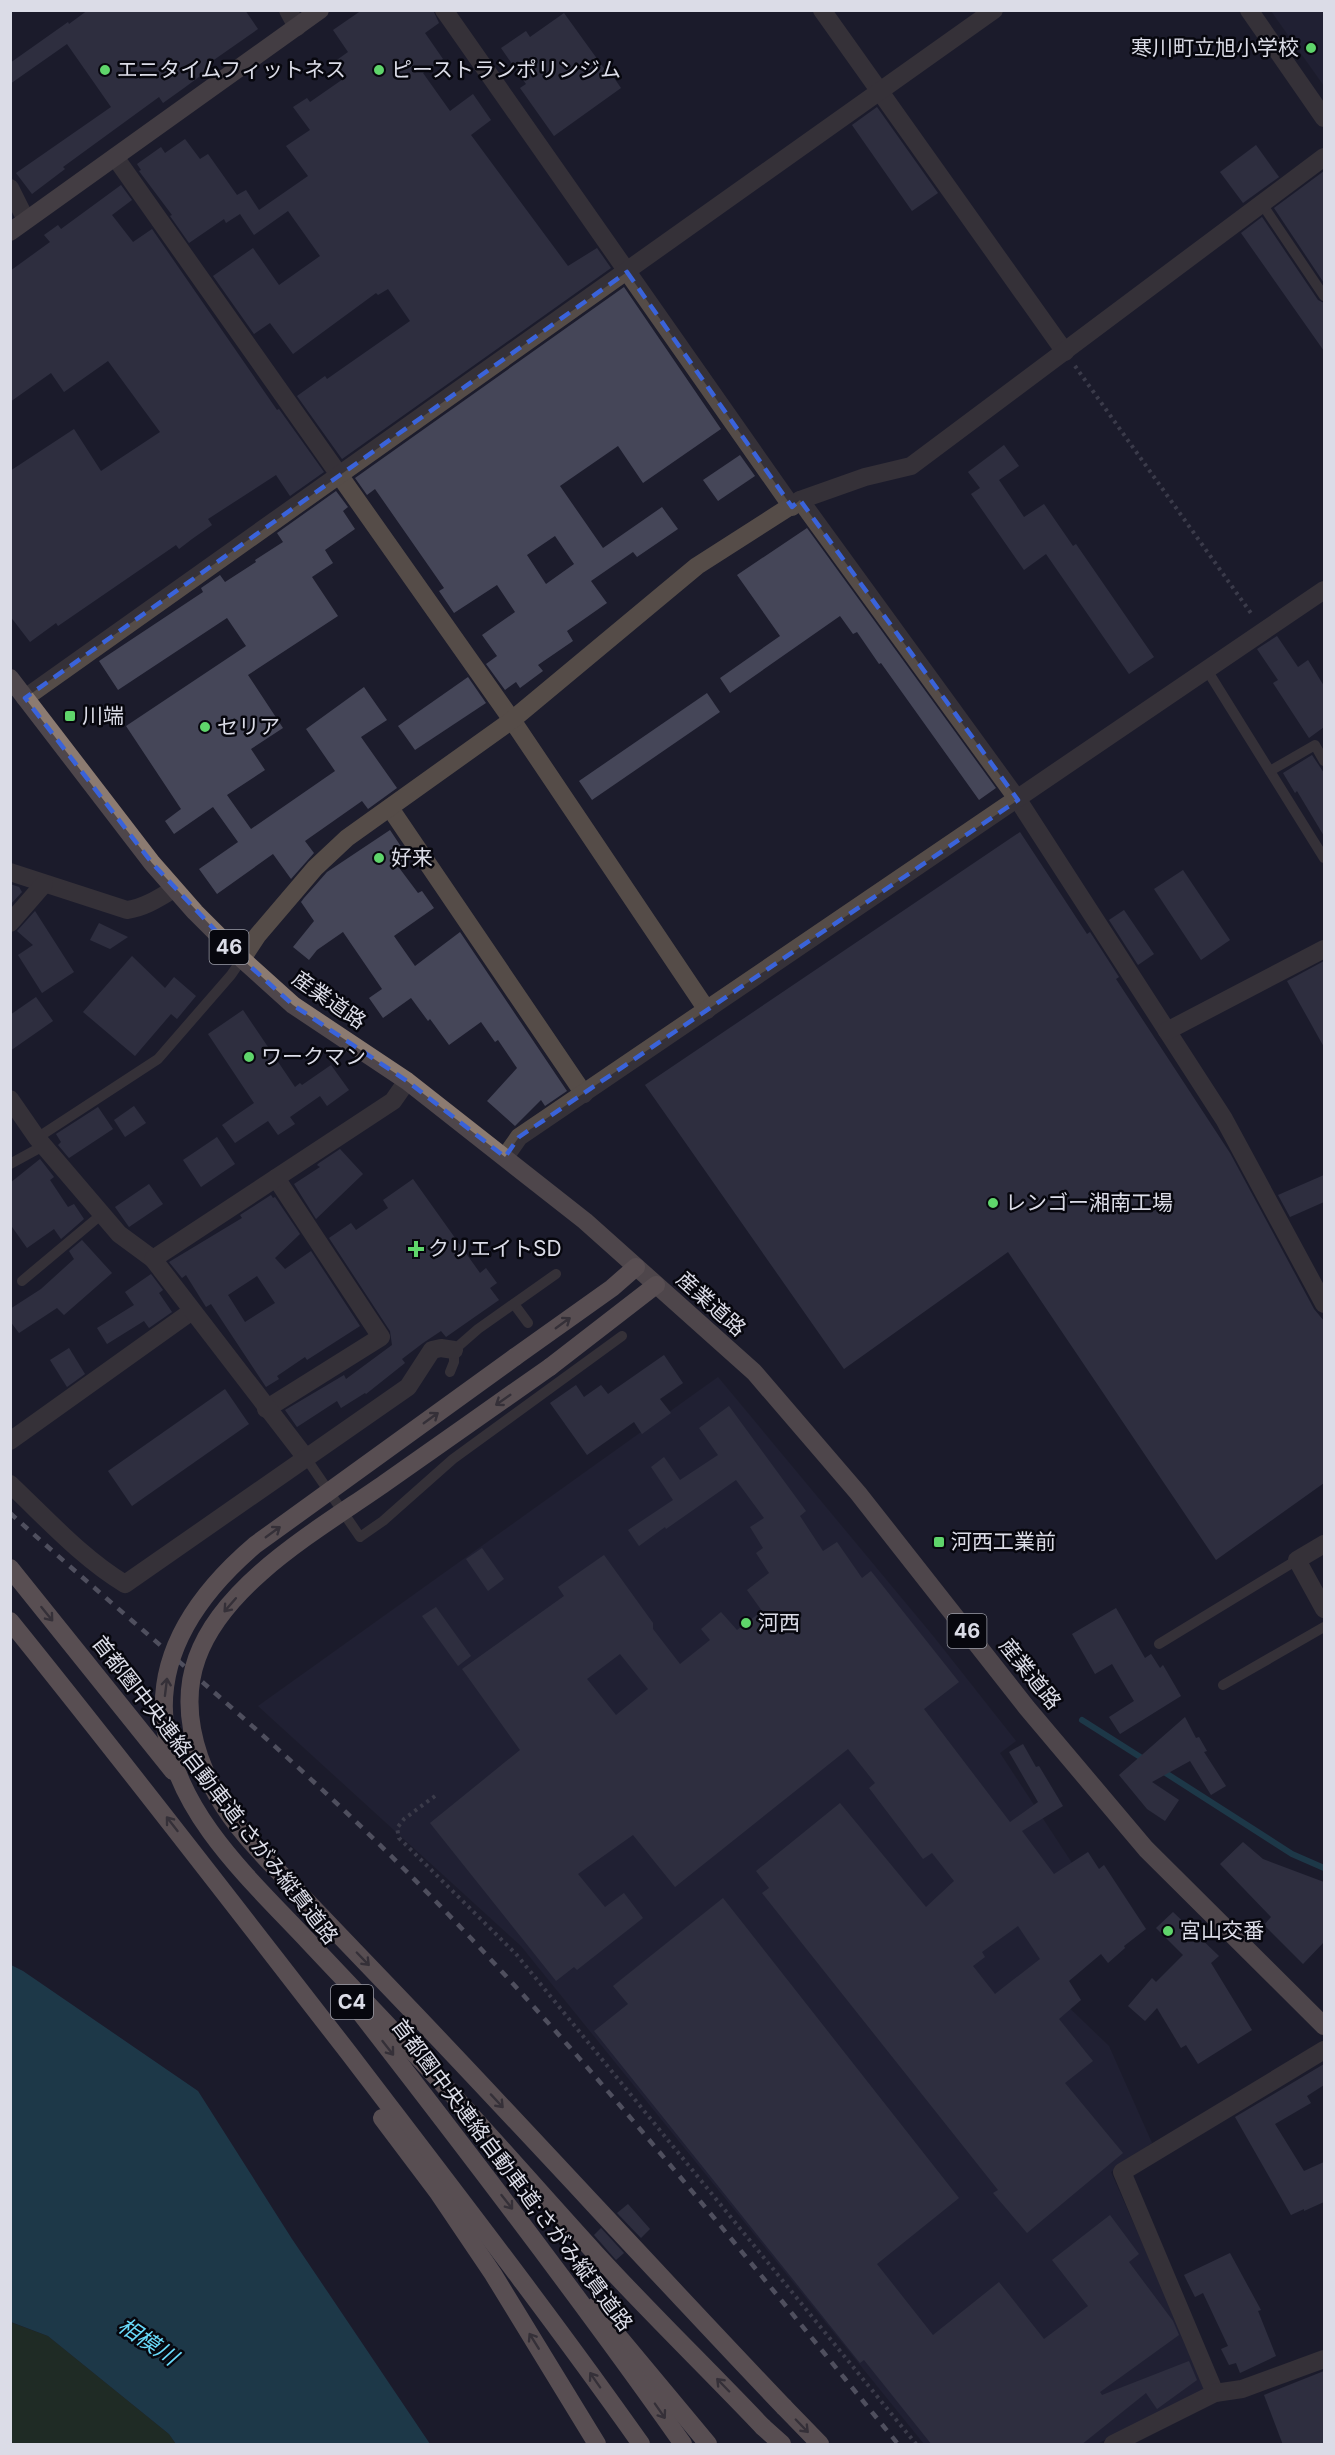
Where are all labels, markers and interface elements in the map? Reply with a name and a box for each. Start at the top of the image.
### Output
place label: 寒川町立旭小学校 [1131,35,1299,60]
marker: 寒川町立旭小学校 [1304,41,1318,55]
place label: エニタイムフィットネス [117,57,346,82]
place label: ピーストランポリンジム [391,57,621,82]
marker: エニタイムフィットネス [98,63,112,77]
marker: ピーストランポリンジム [372,63,386,77]
place label: 川端 [82,703,124,728]
marker: 川端 [63,709,77,723]
place label: セリア [217,714,280,739]
marker: セリア [198,720,212,734]
place label: 好来 [391,845,433,870]
marker: 好来 [372,851,386,865]
road number: 46 [210,930,248,964]
street label: 産業道路 [288,965,371,1034]
place label: ワークマン [261,1044,366,1069]
marker: ワークマン [242,1050,256,1064]
place label: レンゴー湘南工場 [1005,1190,1173,1215]
marker: レンゴー湘南工場 [986,1196,1000,1210]
place label: クリエイトSD [428,1236,562,1261]
marker: クリエイトSD [409,1242,423,1256]
street label: 産業道路 [672,1266,751,1341]
one-way arrow [554,1317,570,1329]
one-way arrow [495,1394,511,1406]
one-way arrow [423,1412,439,1424]
one-way arrow [265,1526,281,1539]
place label: 河西工業前 [951,1529,1056,1554]
marker: 河西工業前 [932,1535,946,1549]
one-way arrow [223,1597,237,1612]
one-way arrow [41,1606,54,1622]
place label: 河西 [758,1610,800,1635]
road number: 46 [948,1614,986,1648]
marker: 河西 [739,1616,753,1630]
street label: 首都圏中央連絡自動車道;さがみ縦貫道路 [87,1631,344,1949]
street label: 産業道路 [994,1633,1067,1714]
one-way arrow [160,1678,171,1698]
one-way arrow [165,1816,178,1832]
place label: 宮山交番 [1180,1918,1264,1943]
marker: 宮山交番 [1161,1924,1175,1938]
one-way arrow [355,1952,370,1967]
road number: C4 [331,1985,373,2019]
street label: 首都圏中央連絡自動車道;さがみ縦貫道路 [387,2014,638,2336]
one-way arrow [381,2040,394,2056]
one-way arrow [490,2093,504,2108]
one-way arrow [501,2194,514,2210]
water label: 相模川 [113,2312,184,2371]
one-way arrow [527,2333,539,2350]
one-way arrow [589,2372,602,2388]
one-way arrow [715,2377,730,2392]
one-way arrow [653,2402,666,2418]
one-way arrow [794,2418,808,2433]

